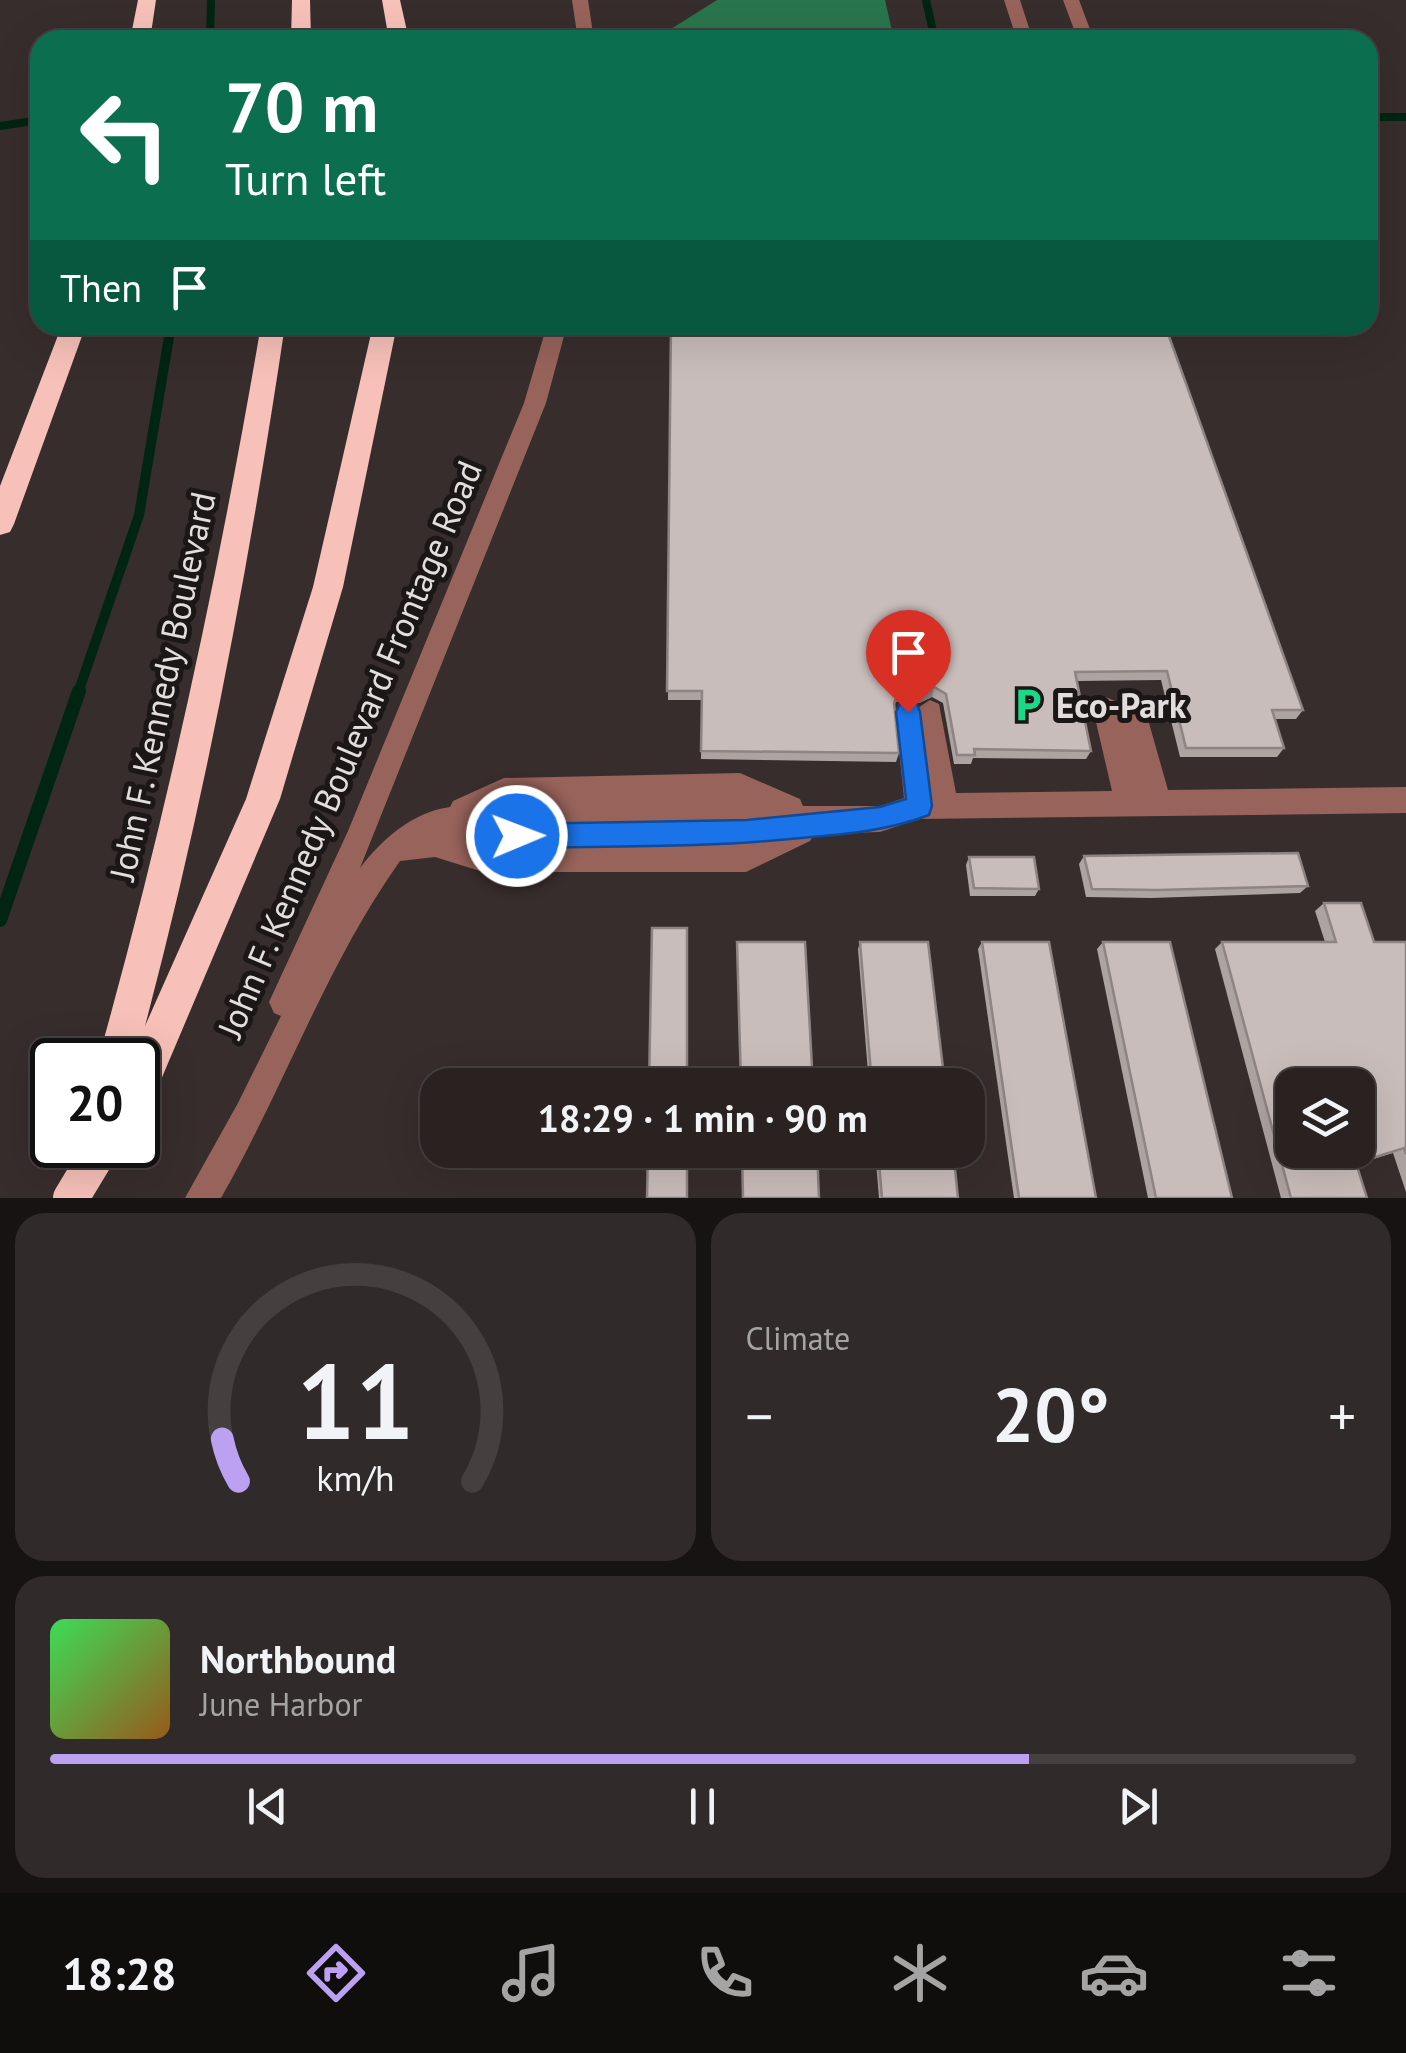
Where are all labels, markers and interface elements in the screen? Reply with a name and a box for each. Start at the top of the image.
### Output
text: 70 m [225,61,378,151]
icon: left [60,70,190,200]
text: Turn left [225,149,386,207]
icon: arrive [162,260,217,315]
text: Then [60,263,142,312]
street label: John F. Kennedy Boulevard Frontage Road [205,454,492,1046]
street label: John F. Kennedy Boulevard [98,488,226,886]
pin [866,610,951,713]
icon: arrive [881,625,936,680]
place label: Eco-Park [1056,682,1187,728]
parking icon: Eco-Park [1009,686,1047,724]
position arrow [465,784,569,888]
speed limit sign: 20 [30,1038,160,1168]
map controls [1275,1068,1375,1168]
button: layers [1275,1068,1375,1168]
text: 18:29 · 1 min · 90 m [537,1093,868,1142]
text: Climate [746,1317,850,1359]
text: 11 [296,1333,414,1468]
text: 20° [992,1366,1110,1463]
text: − [746,1380,773,1451]
text: + [1328,1380,1356,1451]
text: km/h [316,1455,394,1501]
text: Northbound [200,1634,396,1683]
text: June Harbor [200,1683,362,1725]
icon: previous [240,1779,295,1834]
icon: pause [675,1779,730,1834]
icon: next [1111,1779,1166,1834]
icon: directions [301,1938,371,2008]
icon: music [496,1938,566,2008]
icon: phone [690,1938,760,2008]
icon: climate [885,1938,955,2008]
icon: car [1079,1938,1149,2008]
icon: filters [1274,1938,1344,2008]
text: 18:28 [62,1944,176,2002]

